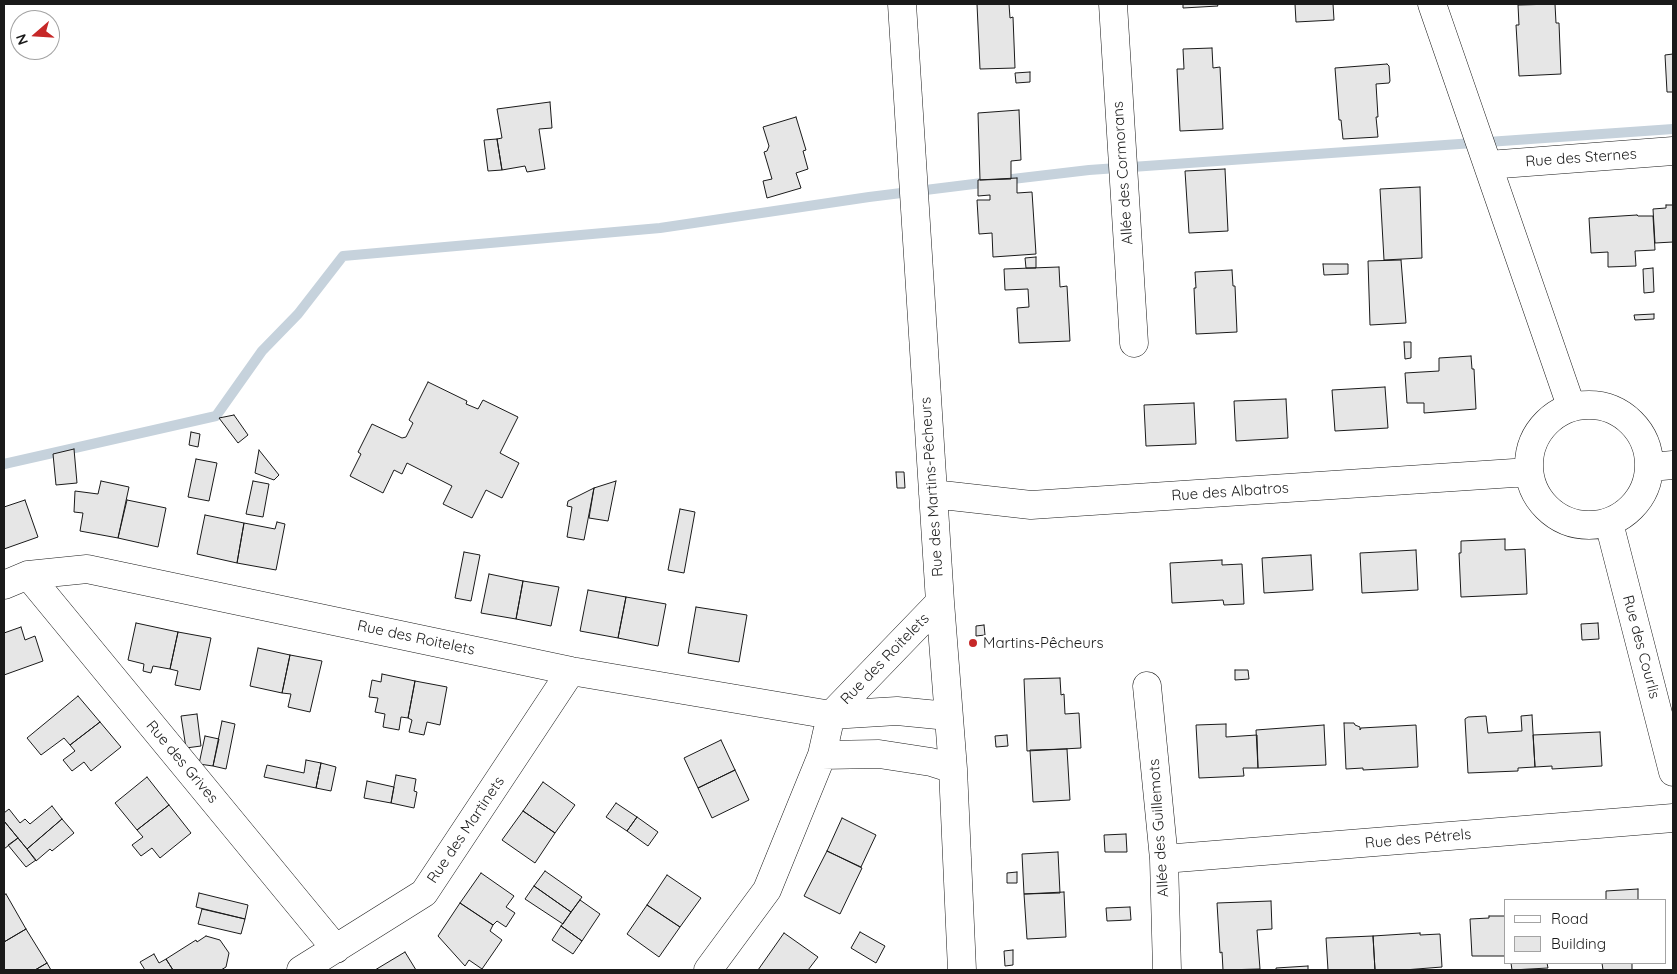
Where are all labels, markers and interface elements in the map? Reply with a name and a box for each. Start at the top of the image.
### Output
north arrow [10,10,60,60]
text: N [12,32,32,47]
street label: Allée des Cormorans [1109,101,1137,245]
street label: Rue des Sternes [1525,145,1637,171]
street label: Rue des Martins-Pêcheurs [917,396,947,578]
street label: Rue des Albatros [1171,479,1289,505]
street label: Rue des Courlis [1619,593,1663,701]
street label: Rue des Roitelets [837,610,933,708]
street label: Rue des Roitelets [356,617,476,659]
place label: Martins-Pêcheurs [983,634,1103,652]
marker: Martins-Pêcheurs [967,637,979,649]
street label: Rue des Grives [142,717,222,807]
street label: Allée des Guillemots [1145,758,1173,898]
street label: Rue des Martinets [424,773,508,887]
street label: Rue des Pétrels [1364,825,1472,853]
legend [1504,899,1667,964]
text: Road [1551,909,1588,928]
text: Building [1551,934,1606,953]

